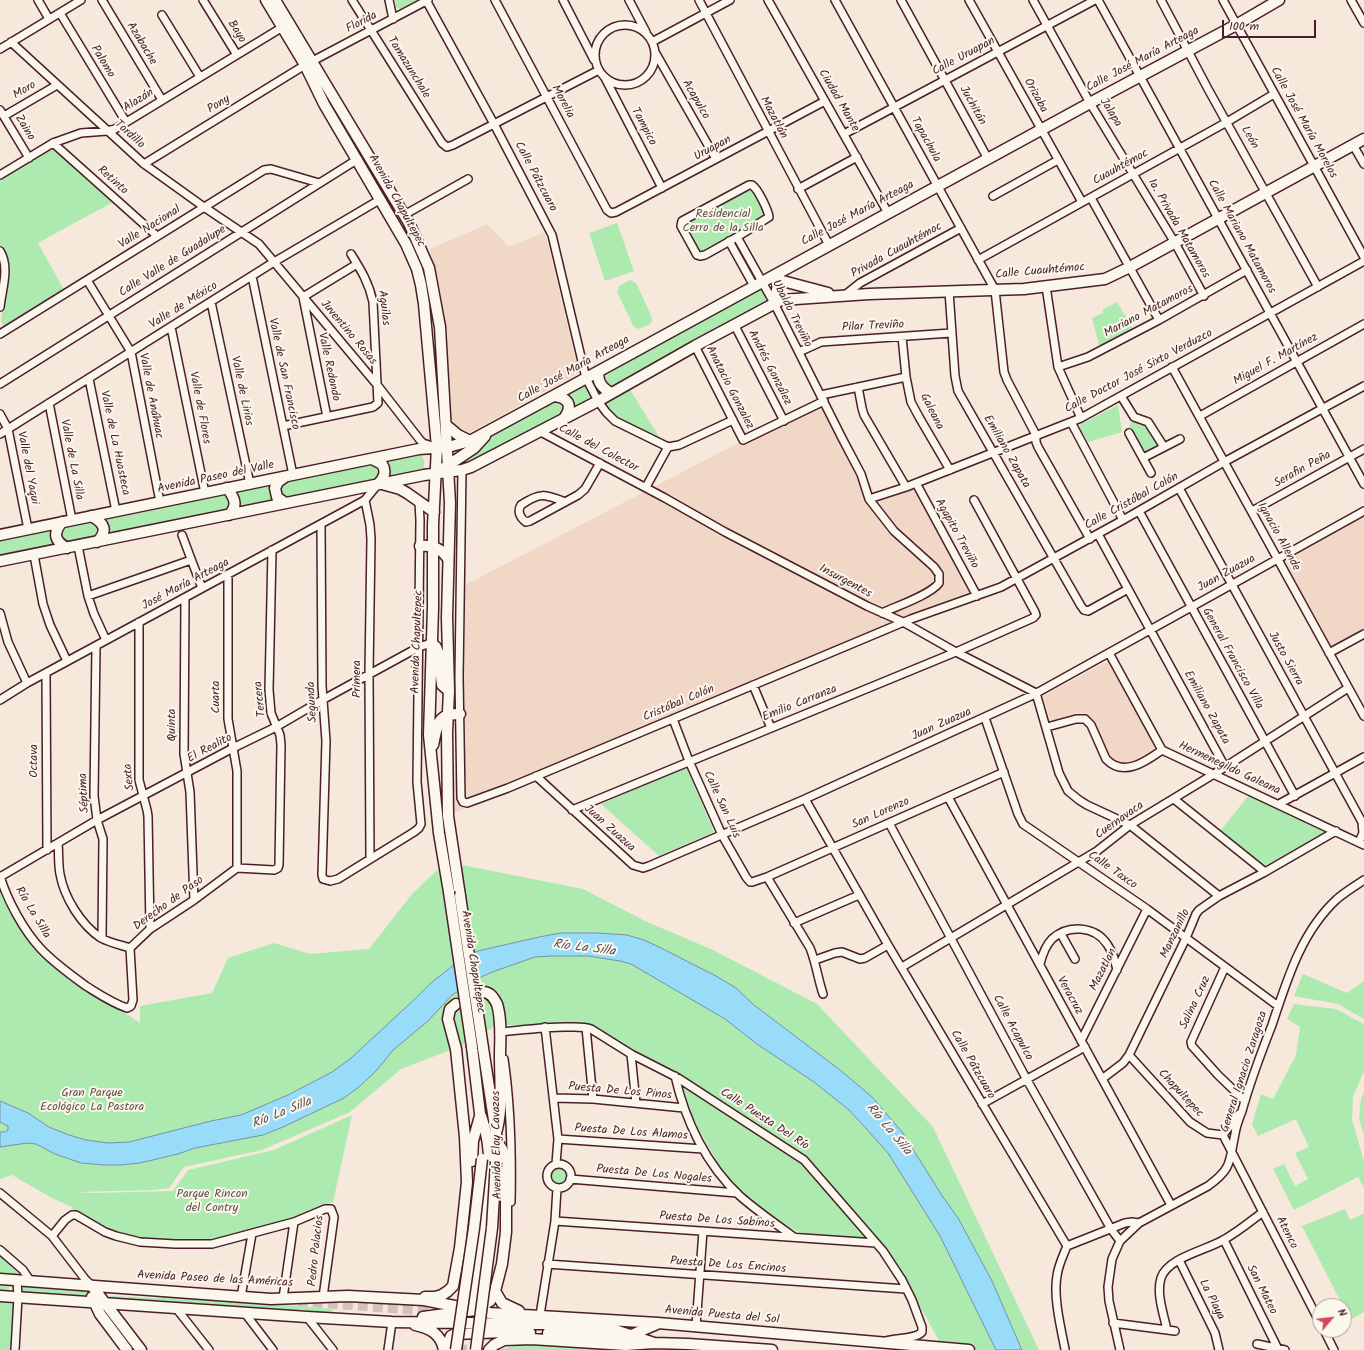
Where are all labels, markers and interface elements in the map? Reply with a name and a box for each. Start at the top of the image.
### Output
street label: Florida [344,9,380,37]
scale bar [1224,12,1318,38]
text: 100 m [1229,17,1259,36]
street label: Bayo [223,18,249,46]
street label: Azabache [123,20,159,68]
street label: Calle José María Arteaga [1084,24,1202,96]
street label: Tamazunchale [383,34,433,102]
street label: Calle Uruapan [930,34,998,80]
street label: Palomo [87,43,117,81]
street label: Calle José María Morelos [1266,65,1340,181]
street label: Ciudad Mante [814,67,862,135]
street label: Orizaba [1020,76,1050,116]
street label: Acapulco [678,78,712,122]
street label: Moro [11,79,39,103]
street label: Morelia [547,83,577,121]
street label: Juchitán [955,84,989,128]
street label: Alazán [121,86,157,116]
street label: Pony [205,93,233,117]
street label: Mazatlán [756,94,790,142]
street label: Jalapa [1096,96,1124,130]
street label: Tampico [627,106,659,148]
street label: Zaino [11,112,37,144]
street label: Tapachula [907,115,943,165]
street label: Tordillo [111,118,147,152]
street label: León [1237,124,1261,152]
street label: Uruapan [692,133,734,165]
street label: Calle Pátzcuaro [511,140,559,214]
street label: Cuauhtémoc [1091,147,1151,189]
street label: Avenida Chapultepec [365,152,427,250]
street label: Retinto [94,163,130,199]
street label: 1a. Privada Matamoros [1144,177,1212,281]
street label: Calle José María Arteaga [799,178,917,250]
street label: Calle Mariano Matamoros [1204,178,1278,296]
street label: Valle Nacional [116,203,184,253]
park label: Residencial Cerro de la Silla [682,208,764,236]
street label: Privada Cuauhtémoc [849,220,945,282]
street label: Calle Valle de Guadalupe [117,223,229,301]
street label: Calle Cuauhtémoc [995,261,1085,283]
street label: Ubaldo Treviño [768,278,814,350]
street label: Valle de México [147,279,221,333]
street label: Mariano Matamoros [1102,282,1196,342]
street label: Aguilas [374,290,392,326]
street label: Juventino Rosas [317,297,379,369]
street label: Valle de San Francisco [264,317,302,431]
street label: Pilar Treviño [842,318,904,336]
street label: Calle Doctor José Sixto Verduzco [1063,327,1215,417]
street label: Andrés González [744,328,794,408]
street label: Valle Redondo [314,331,342,403]
street label: Miguel F. Martínez [1231,331,1321,389]
street label: Calle José María Arteaga [516,333,632,407]
street label: Anatacio Gonzalez [702,344,756,432]
street label: Valle de Anáhuac [135,352,165,440]
street label: Valle de Lirios [227,355,255,427]
street label: Valle de Flores [185,371,213,445]
street label: Valle de La Huasteca [96,389,132,497]
street label: Galeana [916,391,946,433]
street label: Emiliano Zapata [979,413,1033,491]
street label: Valle de La Silla [56,418,86,502]
street label: Calle del Colector [556,422,640,476]
street label: Valle del Yaqui [13,430,41,506]
street label: Serafin Peña [1272,448,1334,492]
street label: Avenida Paseo del Valle [156,459,276,497]
street label: Calle Cristóbal Colón [1083,470,1181,534]
street label: Agapito Treviño [931,497,981,571]
street label: Ignacio Allende [1253,500,1303,574]
street label: Juan Zuazua [1196,552,1258,596]
street label: José María Arteaga [140,556,232,614]
street label: Insurgentes [816,562,874,602]
street label: Avenida Chapultepec [409,590,427,694]
street label: General Francisco Villa [1198,606,1266,712]
street label: Justo Sierra [1264,629,1306,689]
street label: Primera [351,660,365,698]
street label: Emiliano Zapata [1180,669,1232,747]
street label: Tercera [252,680,270,718]
street label: Cuarta [210,681,224,713]
street label: Segunda [305,681,321,723]
street label: Cristóbal Colón [641,682,717,726]
street label: Emilio Carranza [761,682,839,726]
street label: Juan Zuazua [910,705,974,745]
street label: Quinta [166,709,180,741]
street label: El Realito [185,731,235,767]
street label: Hermenegildo Galeana [1176,739,1282,799]
street label: Octava [28,744,42,778]
street label: Sexta [121,763,139,791]
street label: Calle San Luis [699,769,743,841]
street label: Séptima [77,773,93,813]
street label: San Lorenzo [850,795,912,833]
street label: Cuernavaca [1093,799,1147,843]
street label: Juan Zuazua [580,802,638,856]
street label: Calle Taxco [1085,849,1139,893]
street label: Derecho de Paso [131,874,207,934]
street label: Río La Silla [11,885,53,941]
street label: Manzanillo [1158,907,1194,961]
street label: Avenida Chapultepec [457,910,487,1014]
water label: Río La Silla [552,937,616,961]
street label: Mazatlan [1087,946,1121,994]
street label: Veracruz [1053,974,1085,1018]
street label: Salina Cruz [1177,974,1215,1032]
street label: Calle Acapulco [989,993,1035,1063]
street label: General Ignacio Zaragoza [1219,1010,1271,1134]
street label: Calle Pátzcuaro [946,1028,998,1102]
street label: Chapultepec [1154,1067,1206,1121]
street label: Puesta De Los Pinos [568,1080,672,1104]
street label: Calle Puesta Del Río [717,1086,811,1154]
park label: Gran Parque Ecológico La Pastora [40,1087,144,1115]
street label: Avenida Eloy Cavazos [490,1091,506,1199]
water label: Río La Silla [250,1095,314,1133]
water label: Río La Silla [862,1101,914,1159]
street label: Puesta De Los Alamos [574,1122,688,1144]
street label: Puesta De Los Nogales [596,1163,712,1187]
park label: Parque Rincon del Contry [176,1188,248,1216]
street label: Puesta De Los Sabinos [659,1210,775,1232]
street label: Atenco [1272,1214,1300,1252]
street label: Pedro Palacios [306,1215,328,1287]
street label: Puesta De Los Encinos [669,1255,787,1277]
street label: San Mateo [1242,1263,1280,1317]
street label: Avenida Paseo de las Américas [137,1269,293,1291]
street label: La Playa [1195,1277,1227,1323]
north arrow [1312,1298,1352,1338]
street label: Avenida Puesta del Sol [664,1304,780,1328]
text: N [1332,1306,1351,1320]

